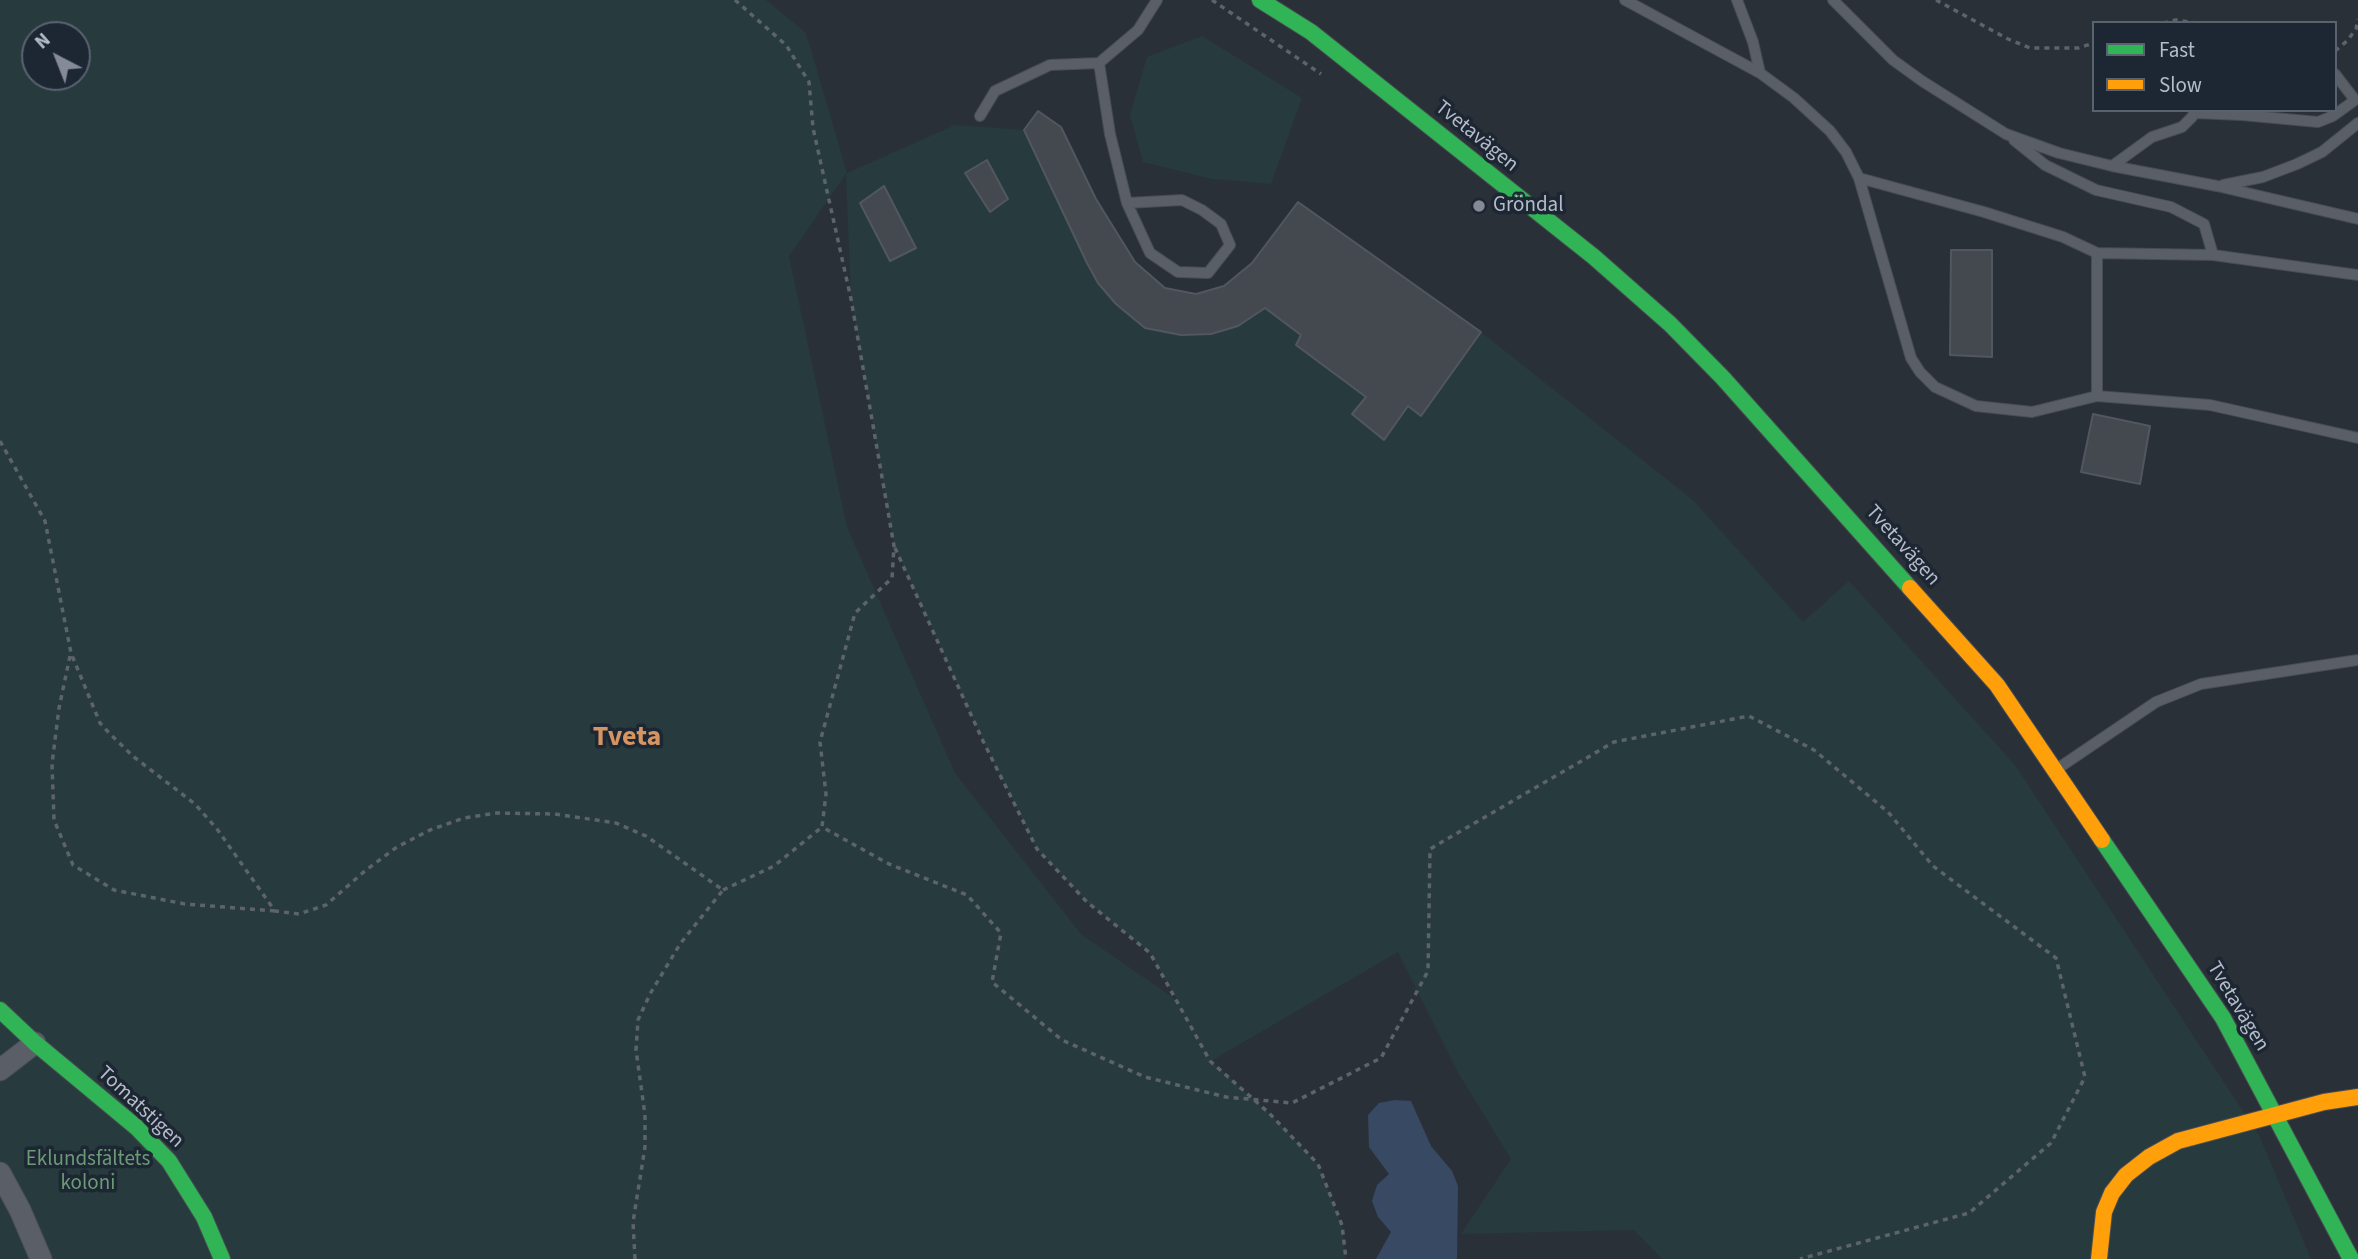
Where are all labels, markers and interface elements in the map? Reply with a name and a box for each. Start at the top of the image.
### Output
north arrow [21,21,91,91]
legend [2092,21,2337,112]
text: N [29,27,57,56]
text: Fast [2159,35,2195,65]
text: Slow [2159,70,2202,100]
street label: Tvetavägen [1429,96,1523,178]
place label: Gröndal [1493,193,1563,219]
marker: Gröndal [1471,198,1487,214]
street label: Tvetavägen [1859,500,1945,592]
district label: Tveta [593,722,661,756]
street label: Tvetavägen [2200,958,2274,1056]
street label: Tomatstigen [92,1062,188,1154]
park label: Eklundsfältets koloni [26,1147,150,1197]

